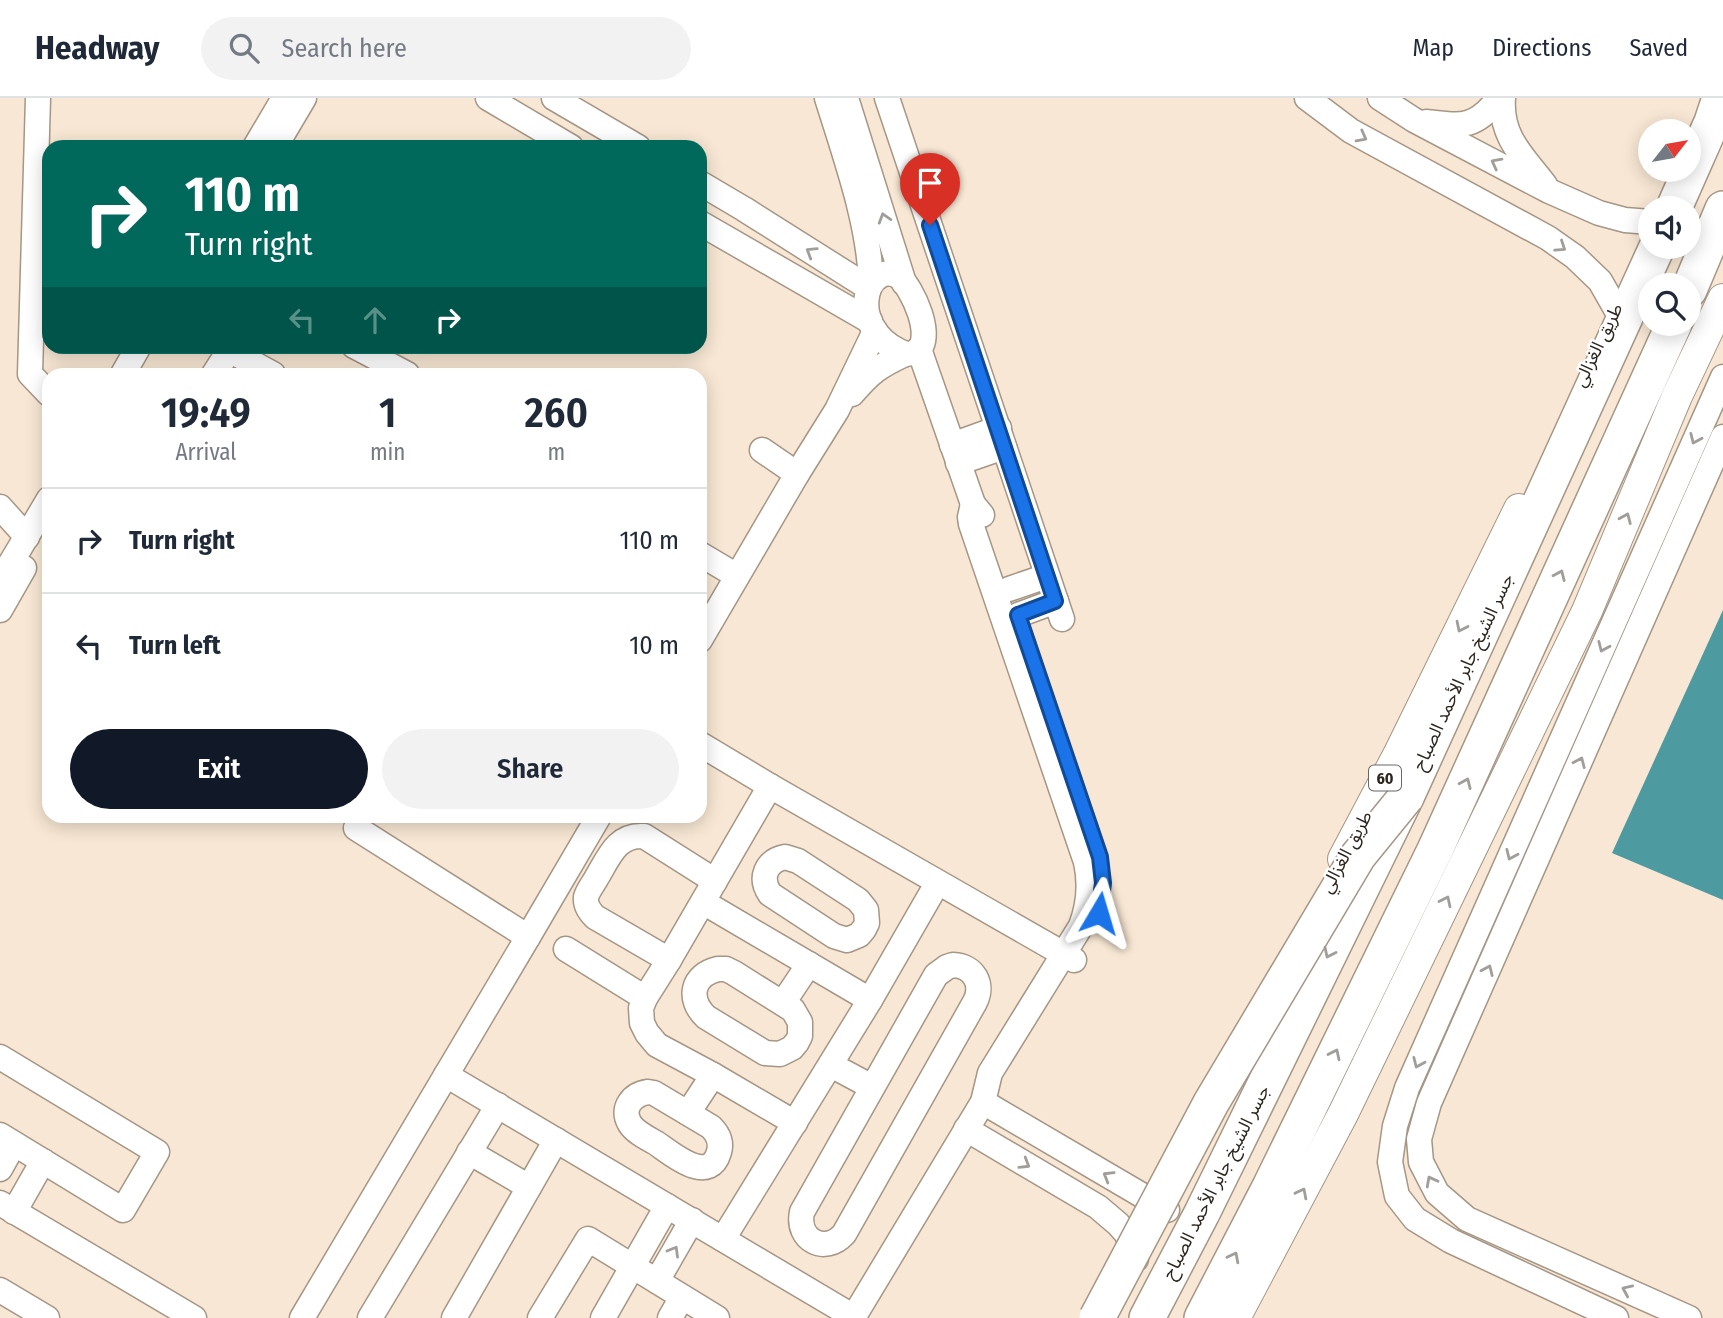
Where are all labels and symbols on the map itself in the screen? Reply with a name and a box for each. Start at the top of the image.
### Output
north arrow [1638,119,1701,182]
one-way arrow [1355,129,1367,142]
pin [900,153,960,225]
one-way arrow [1491,158,1504,172]
one-way arrow [878,212,892,224]
one-way arrow [1553,239,1566,251]
one-way arrow [806,247,819,260]
street label: طريق الغزالي [1568,300,1630,391]
one-way arrow [1689,432,1703,444]
one-way arrow [1618,512,1632,525]
street label: جسر الشيخ جابر الأحمد الصباح [1408,570,1520,775]
one-way arrow [1552,570,1566,583]
one-way arrow [1456,620,1470,632]
one-way arrow [1597,640,1611,652]
one-way arrow [1572,757,1586,769]
road number: 60 [1369,765,1401,790]
one-way arrow [1458,778,1472,790]
street label: طريق الغزالي [1315,807,1379,898]
one-way arrow [1505,848,1519,860]
position arrow [1062,876,1136,950]
one-way arrow [1438,896,1452,908]
one-way arrow [1324,946,1338,958]
one-way arrow [1480,965,1494,977]
one-way arrow [1327,1049,1341,1061]
one-way arrow [1412,1056,1426,1068]
street label: جسر الشيخ جابر الأحمد الصباح [1157,1081,1276,1284]
one-way arrow [1017,1156,1030,1169]
one-way arrow [1102,1171,1115,1184]
one-way arrow [1426,1176,1439,1189]
one-way arrow [1293,1188,1307,1200]
one-way arrow [666,1245,679,1258]
one-way arrow [1225,1252,1239,1265]
one-way arrow [1621,1284,1634,1298]

